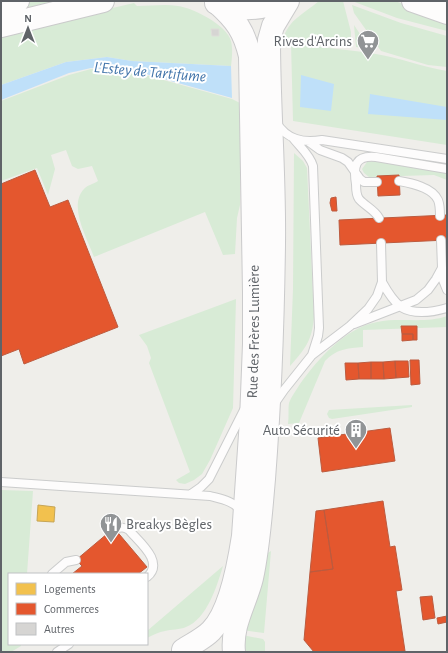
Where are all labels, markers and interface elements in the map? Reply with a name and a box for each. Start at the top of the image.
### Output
north arrow [8,8,48,48]
text: N [24,13,32,24]
supermarket icon: Rives d'Arcins [355,28,381,61]
place label: Rives d'Arcins [274,34,352,49]
water label: L'Estey de Tartifume [93,59,207,85]
street label: Rue des Frères Lumière [245,265,262,399]
building icon: Auto Sécurité [343,417,369,450]
place label: Auto Sécurité [263,423,340,438]
restaurant icon: Breakys Bègles [98,511,124,544]
place label: Breakys Bègles [126,517,212,532]
legend [8,573,148,645]
text: Logements [44,583,96,595]
text: Commerces [44,603,99,615]
text: Autres [44,623,74,635]

